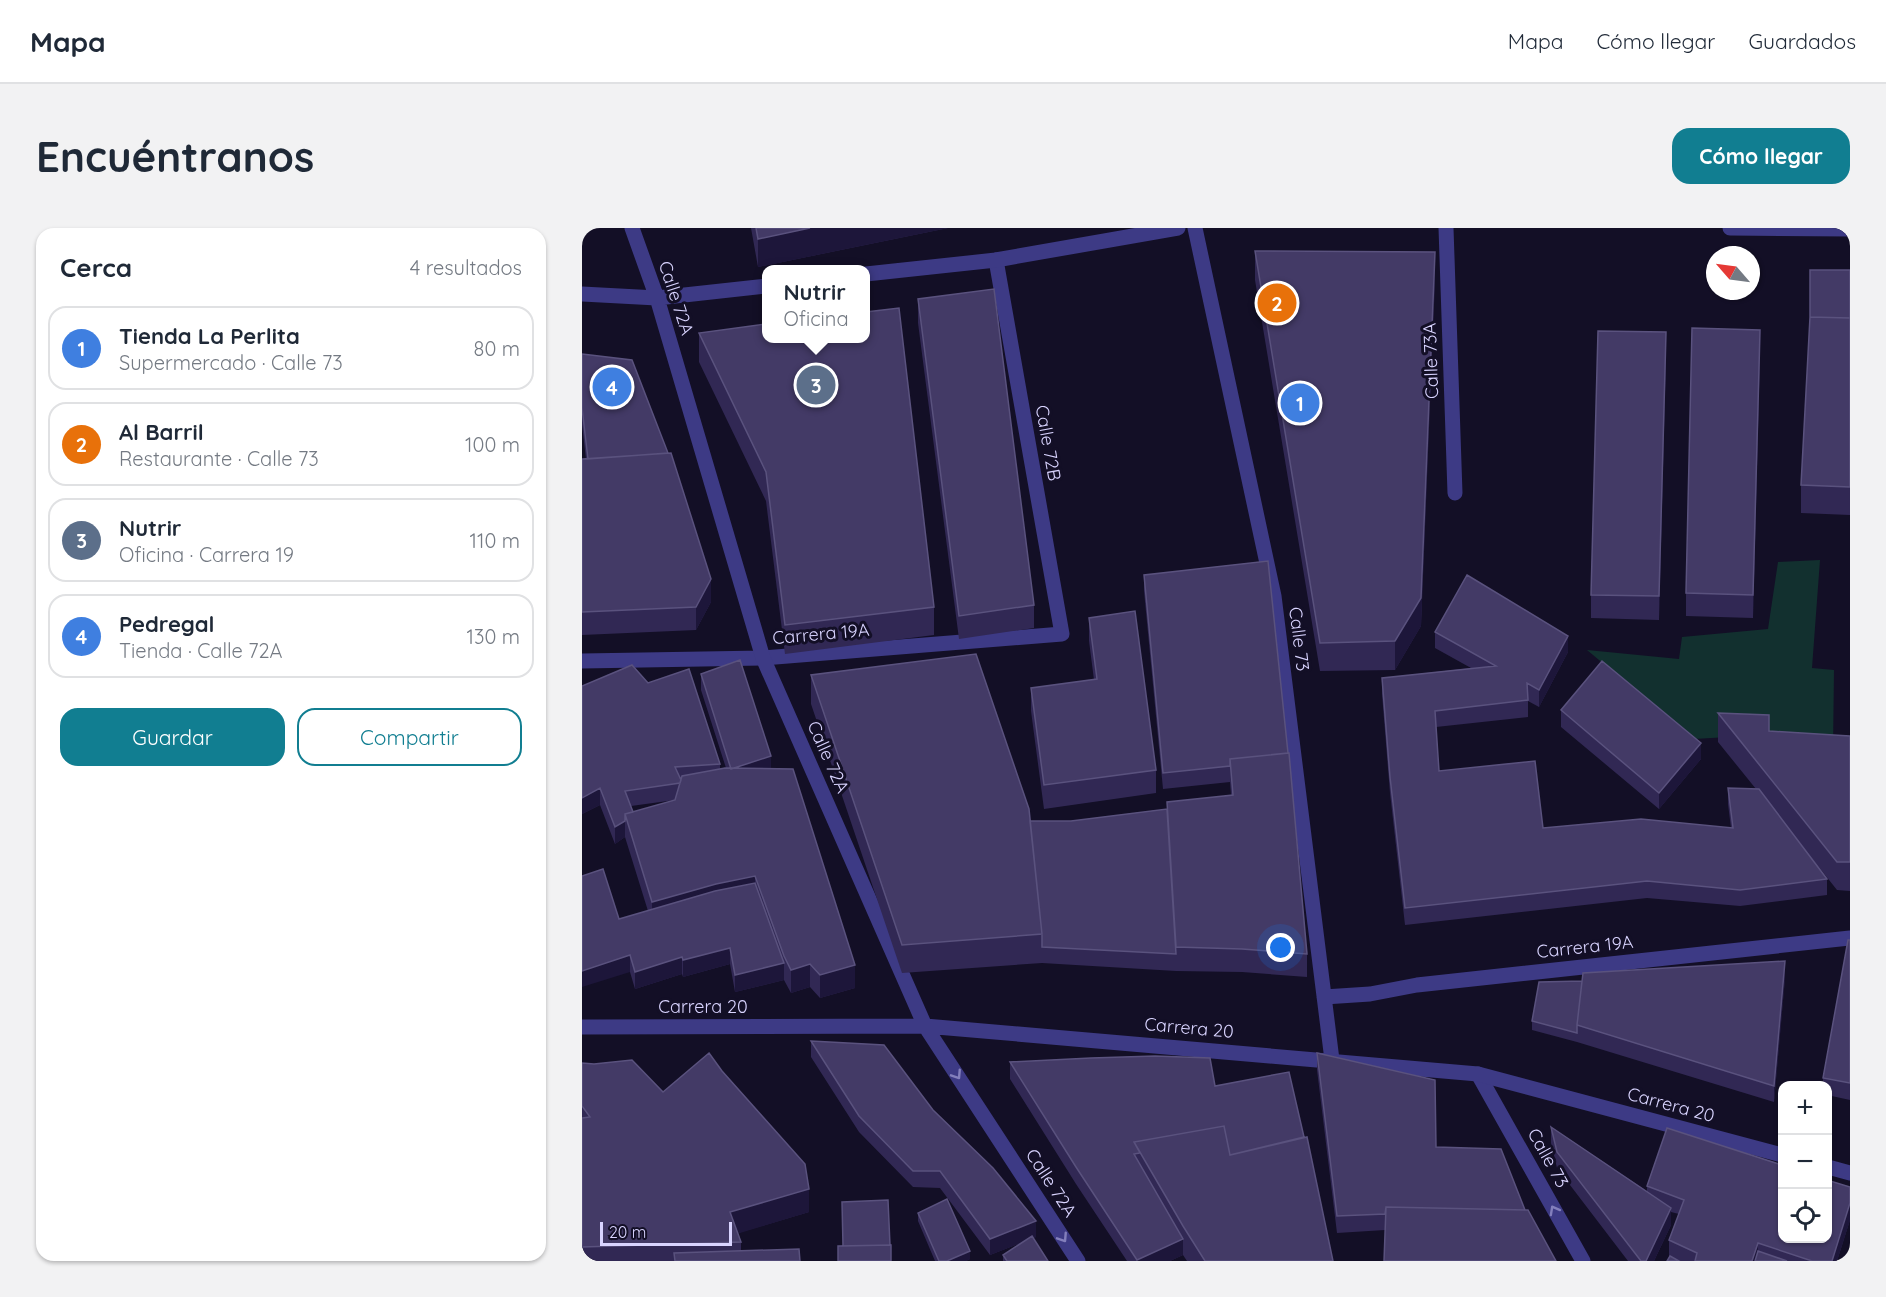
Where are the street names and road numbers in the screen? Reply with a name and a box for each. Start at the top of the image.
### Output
street label: Calle 72A [654,258,699,338]
street label: Calle 73A [1418,322,1443,399]
street label: Calle 72B [1031,403,1066,483]
street label: Calle 73 [1284,606,1315,672]
street label: Carrera 19A [772,618,871,649]
street label: Calle 72A [802,717,855,797]
street label: Carrera 19A [1535,930,1635,963]
street label: Carrera 20 [658,995,748,1018]
street label: Carrera 20 [1143,1012,1235,1043]
street label: Carrera 20 [1625,1082,1717,1127]
street label: Calle 73 [1523,1124,1574,1192]
street label: Calle 72A [1021,1144,1082,1221]

